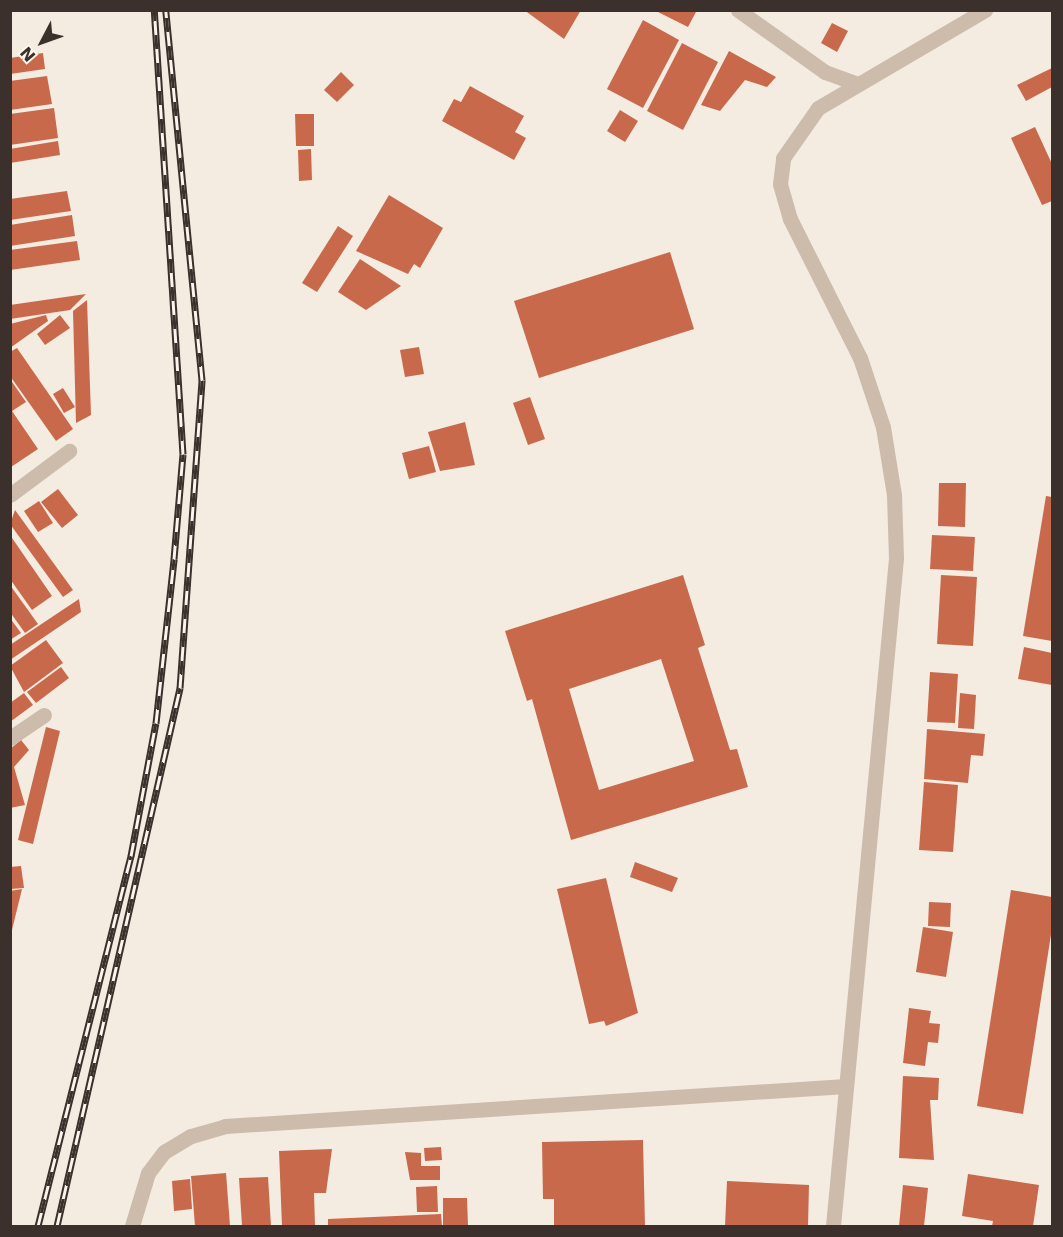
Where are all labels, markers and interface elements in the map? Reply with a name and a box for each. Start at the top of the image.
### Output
north arrow [12,12,72,72]
text: N [16,43,40,65]

